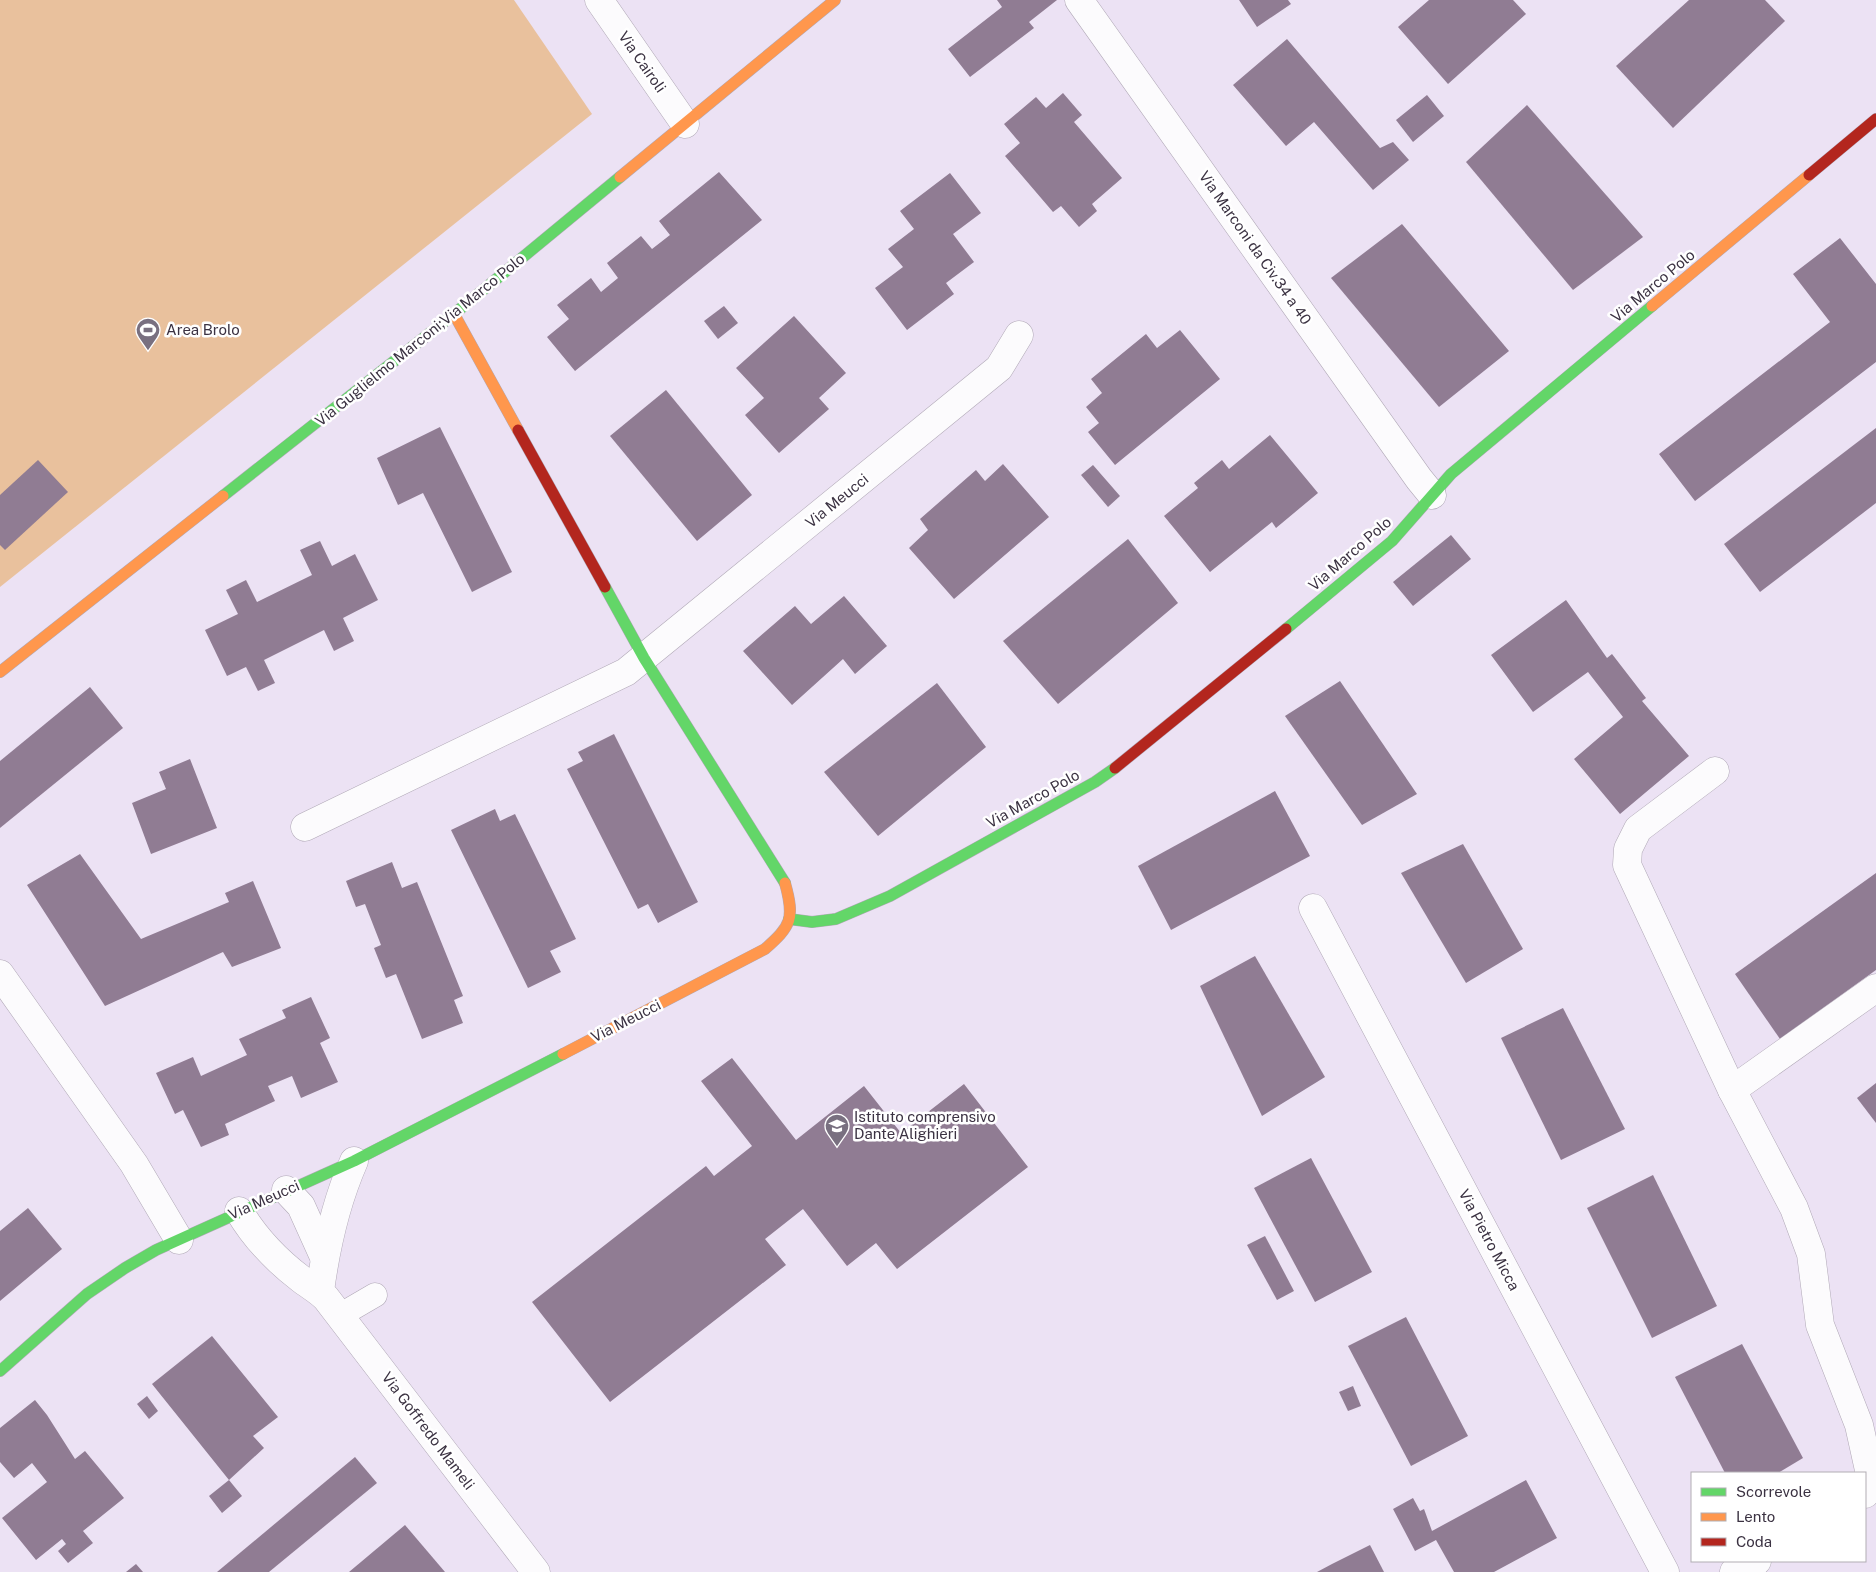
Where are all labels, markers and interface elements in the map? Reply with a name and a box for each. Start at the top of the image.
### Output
street label: Via Cairoli [615,28,670,95]
street label: Via Marconi da Civ.34 a 40 [1196,168,1315,328]
street label: Via Marco Polo [1607,246,1698,325]
street label: Via Guglielmo Marconi;Via Marco Polo [312,250,528,429]
sports icon: Area Brolo [135,317,161,351]
place label: Area Brolo [166,321,240,338]
street label: Via Meucci [802,470,872,531]
street label: Via Marco Polo [1305,513,1394,594]
street label: Via Marco Polo [983,766,1082,831]
street label: Via Meucci [588,996,663,1045]
place label: Istituto comprensivo Dante Alighieri [854,1108,996,1142]
school or university icon: Istituto comprensivo Dante Alighieri [824,1113,850,1147]
street label: Via Meucci [226,1176,302,1223]
street label: Via Pietro Micca [1456,1186,1523,1293]
street label: Via Goffredo Mameli [379,1369,478,1493]
legend [1691,1472,1866,1562]
text: Scorrevole [1736,1483,1811,1500]
text: Lento [1736,1508,1775,1525]
text: Coda [1736,1533,1772,1550]

